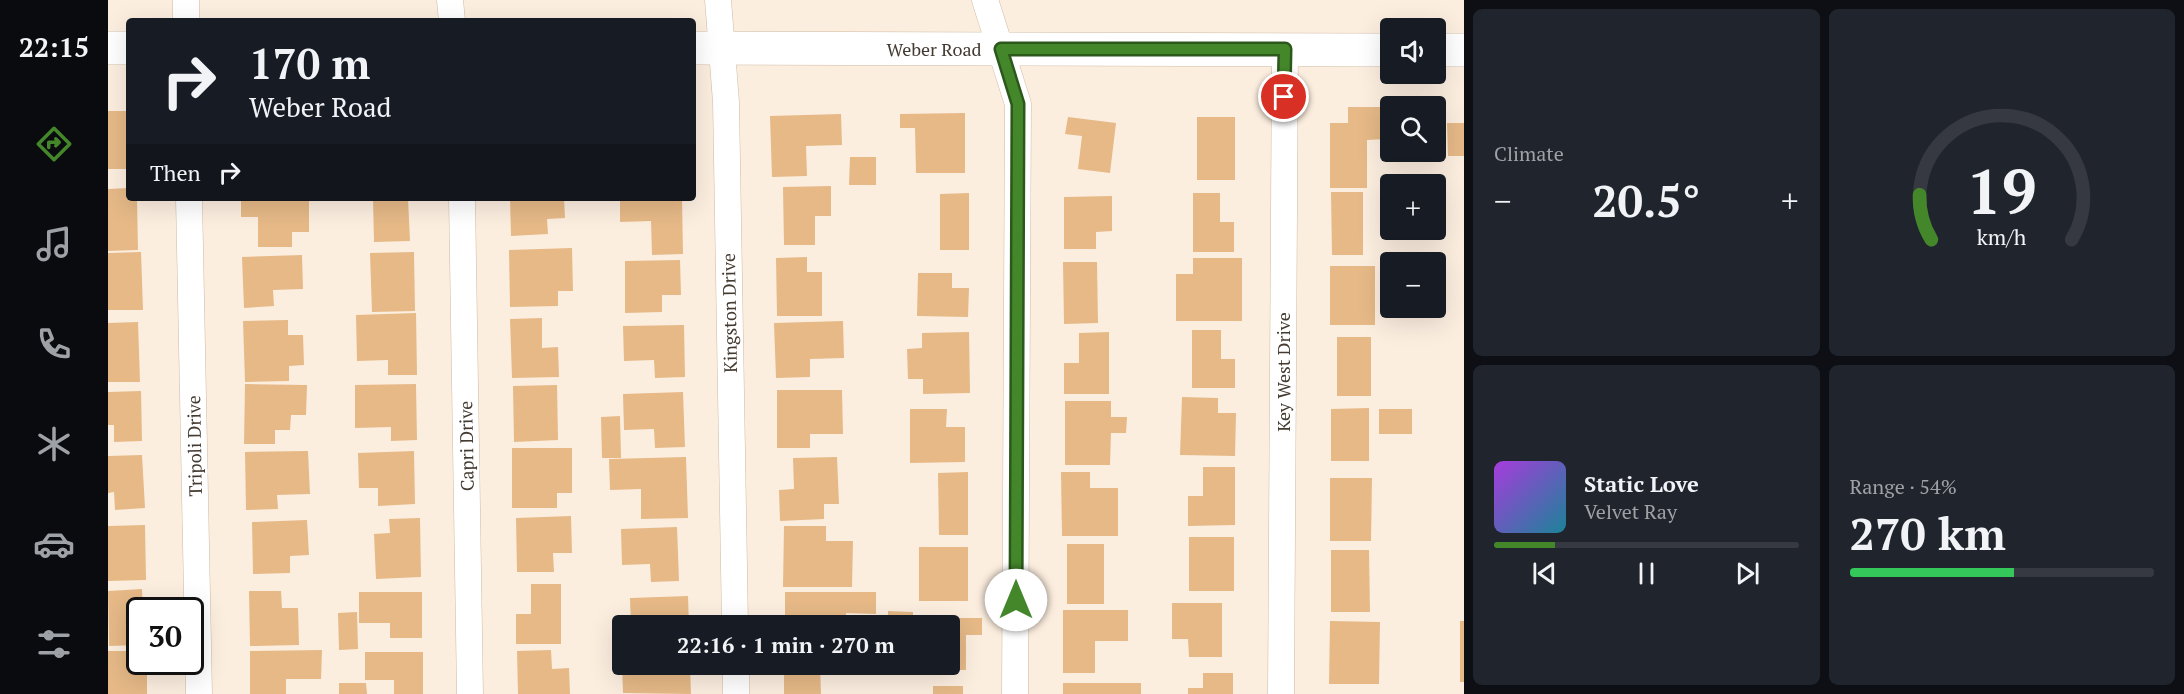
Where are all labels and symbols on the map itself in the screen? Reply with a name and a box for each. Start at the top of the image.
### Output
street label: Weber Road [886,37,982,61]
pin [1258,71,1309,122]
street label: Kingston Drive [716,253,742,373]
street label: Key West Drive [1271,312,1295,432]
street label: Tripoli Drive [181,395,207,497]
street label: Capri Drive [453,401,479,491]
position arrow [984,568,1048,632]
speed limit sign: 30 [126,597,204,675]

